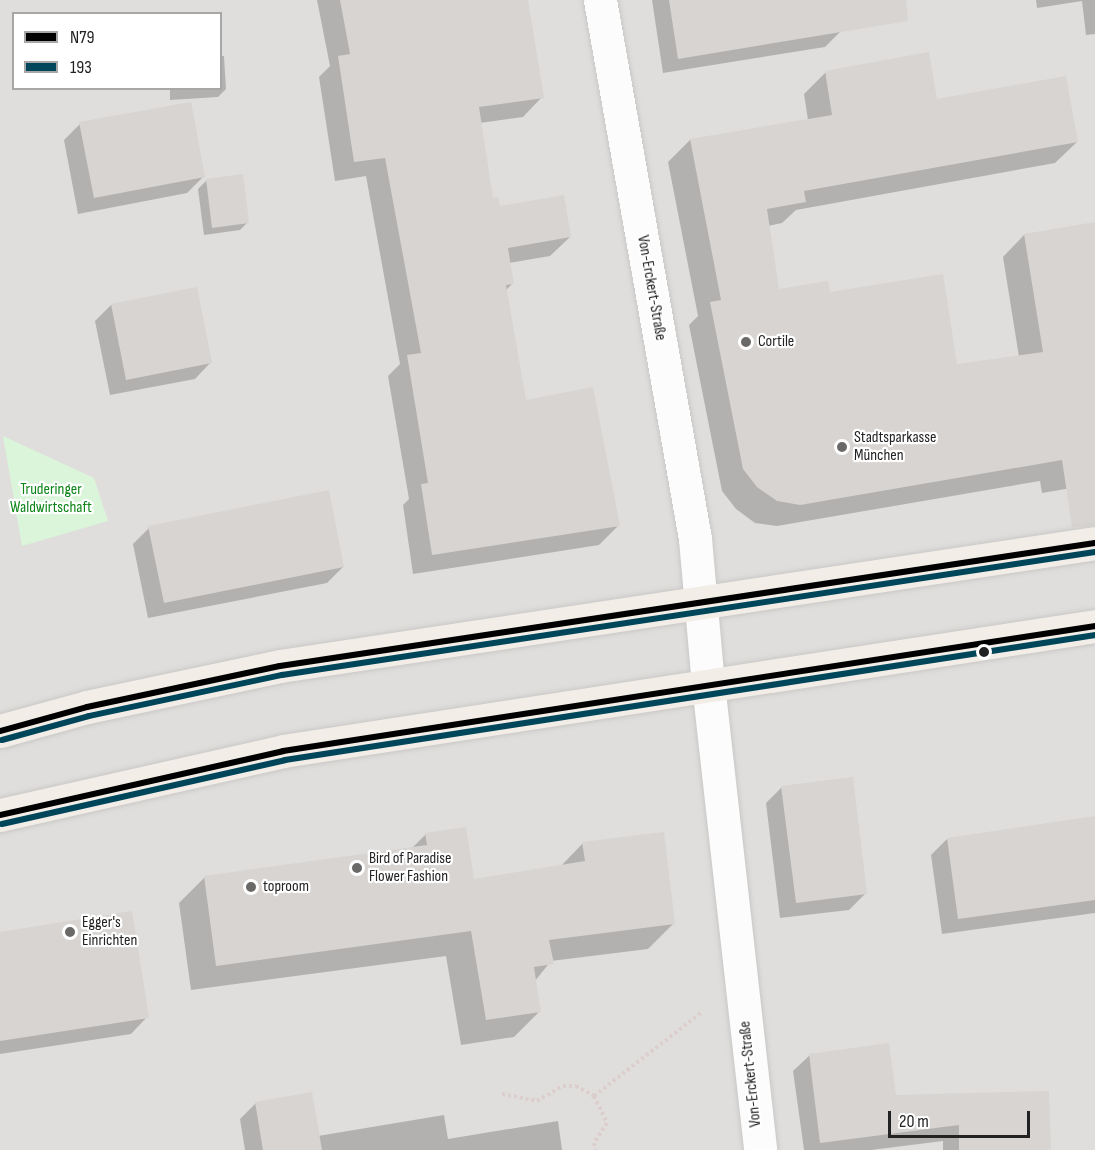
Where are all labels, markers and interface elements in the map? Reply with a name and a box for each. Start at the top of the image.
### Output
legend [12,12,222,90]
text: N79 [70,27,94,48]
text: 193 [70,57,92,78]
street label: Von-Erckert-Straße [632,234,670,342]
place label: Cortile [758,332,794,352]
marker: Cortile [739,335,753,349]
place label: Stadtsparkasse München [854,428,936,466]
marker: Stadtsparkasse München [835,440,849,454]
park label: Truderinger Waldwirtschaft [10,480,92,518]
unlabelled marker [978,646,990,658]
place label: Bird of Paradise Flower Fashion [369,849,451,887]
marker: Bird of Paradise Flower Fashion [350,861,364,875]
place label: toproom [263,877,309,897]
marker: toproom [244,880,258,894]
place label: Egger's Einrichten [82,913,137,951]
marker: Egger's Einrichten [63,925,77,939]
street label: Von-Erckert-Straße [736,1020,766,1128]
scale bar [891,1099,1034,1137]
text: 20 m [899,1111,929,1132]

